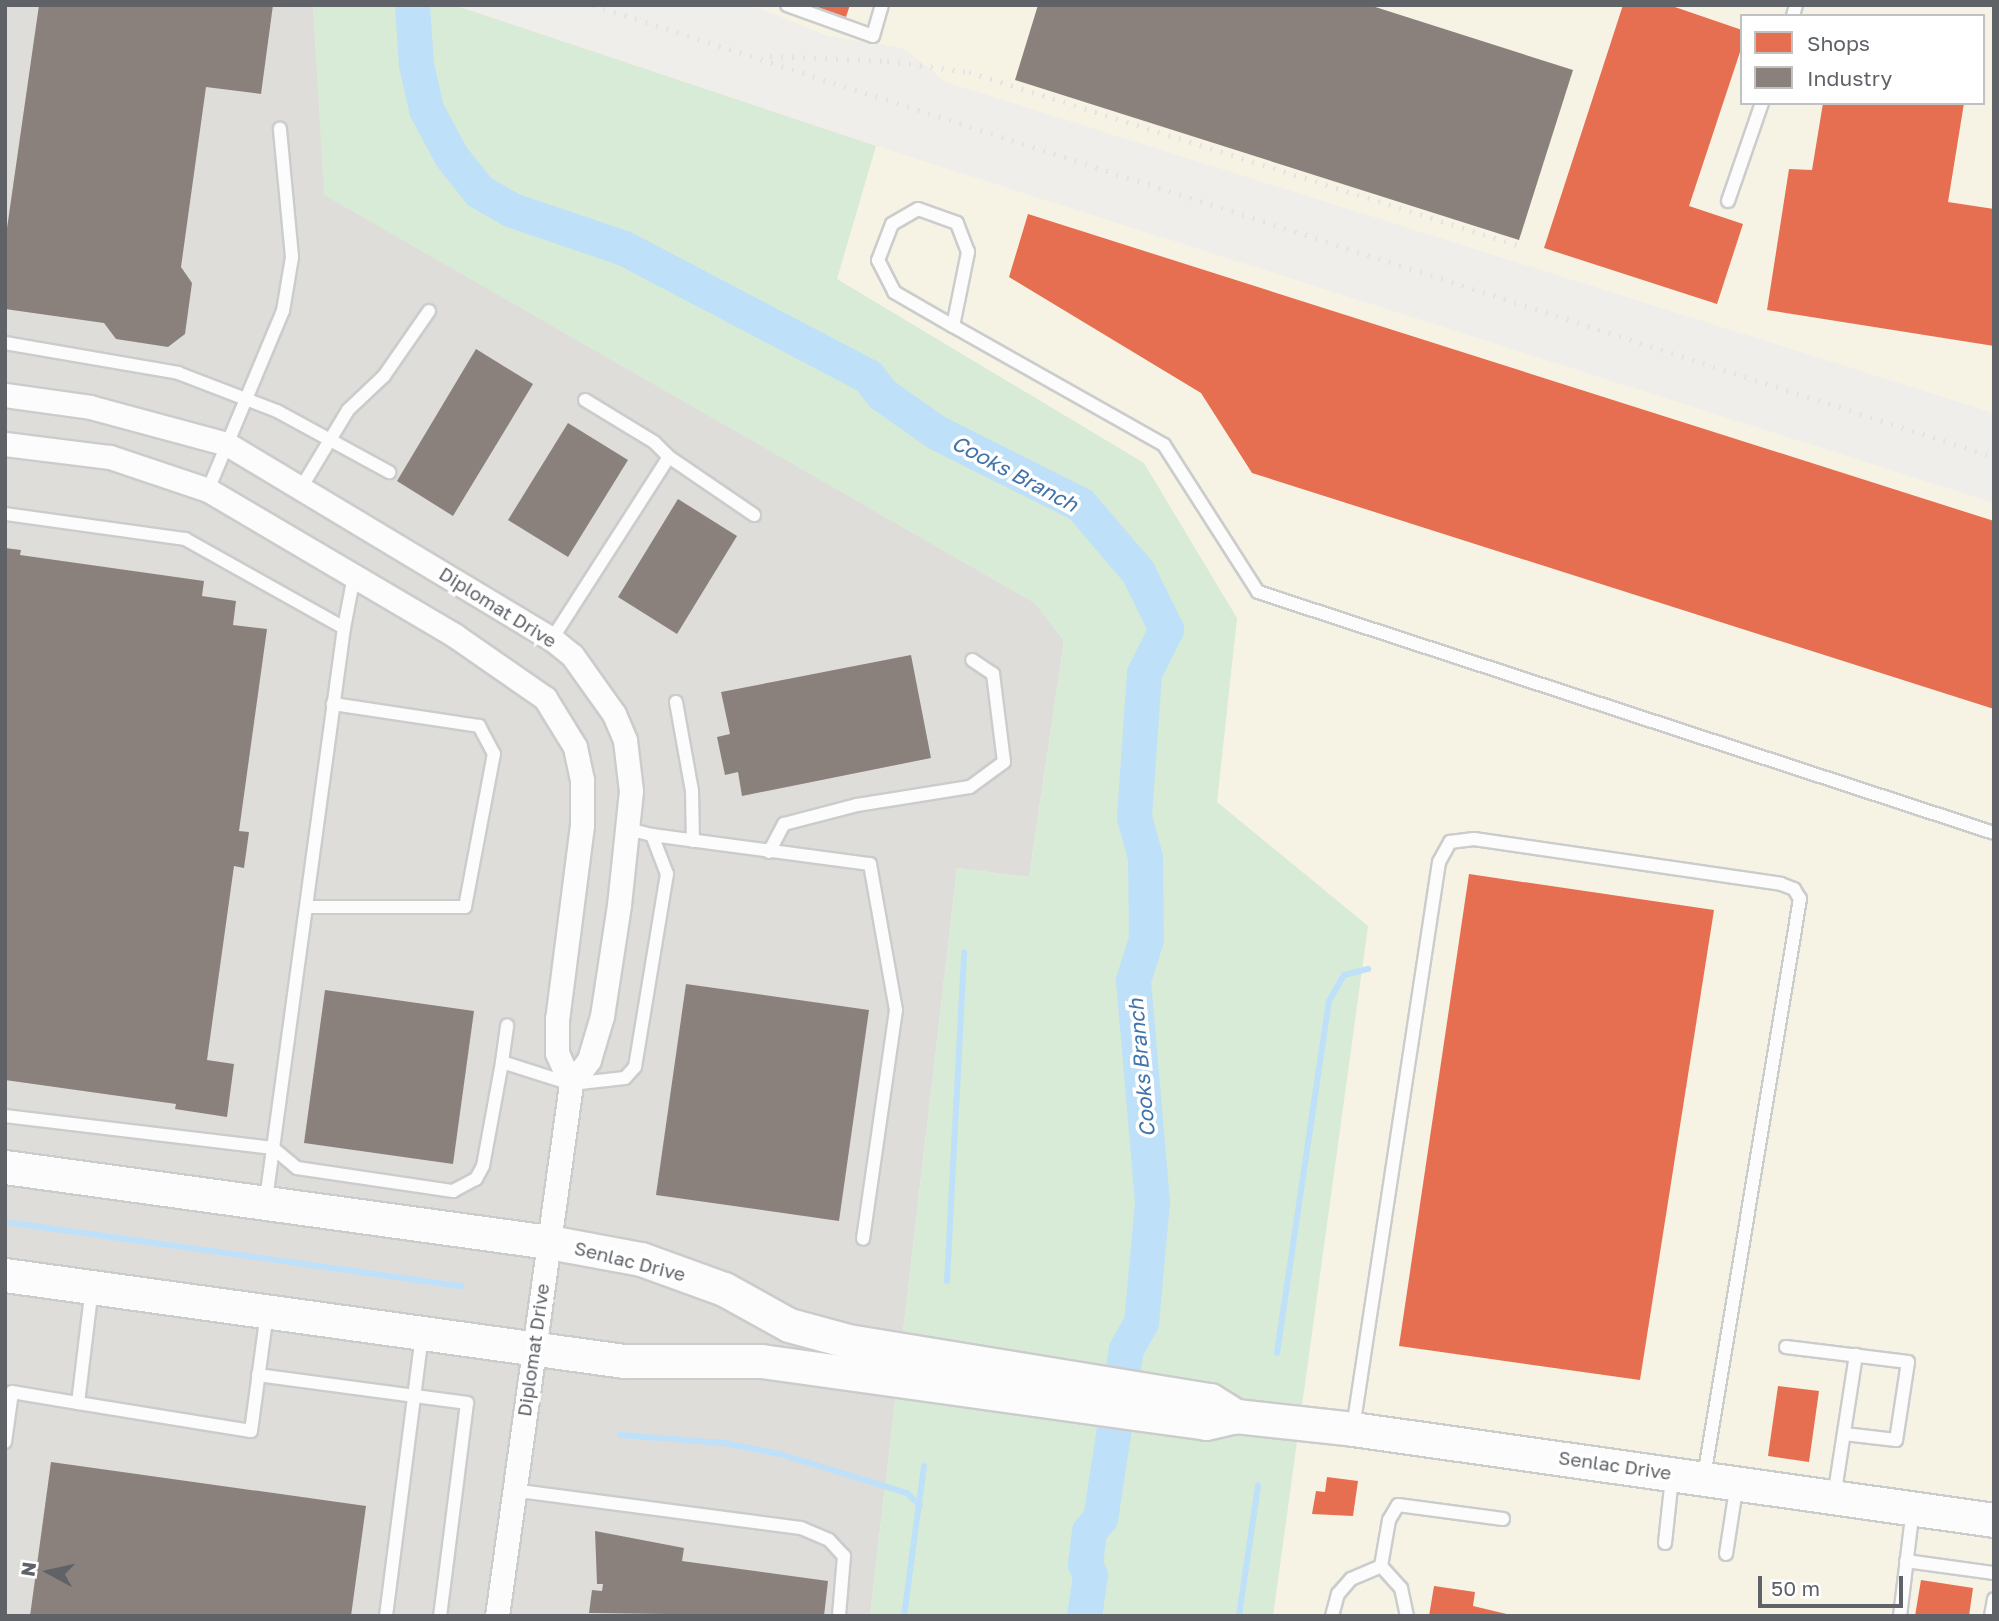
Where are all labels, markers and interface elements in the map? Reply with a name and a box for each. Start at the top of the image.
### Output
legend [1740,14,1985,105]
text: Shops [1807,30,1870,56]
text: Industry [1807,65,1892,91]
water label: Cooks Branch [948,429,1082,517]
street label: Diplomat Drive [435,562,561,652]
water label: Cooks Branch [1122,998,1160,1138]
street label: Senlac Drive [572,1236,688,1286]
street label: Diplomat Drive [512,1282,554,1418]
street label: Senlac Drive [1557,1446,1673,1484]
north arrow [14,1537,84,1607]
text: N [15,1560,40,1578]
scale bar [1761,1562,1906,1606]
text: 50 m [1771,1575,1820,1601]

